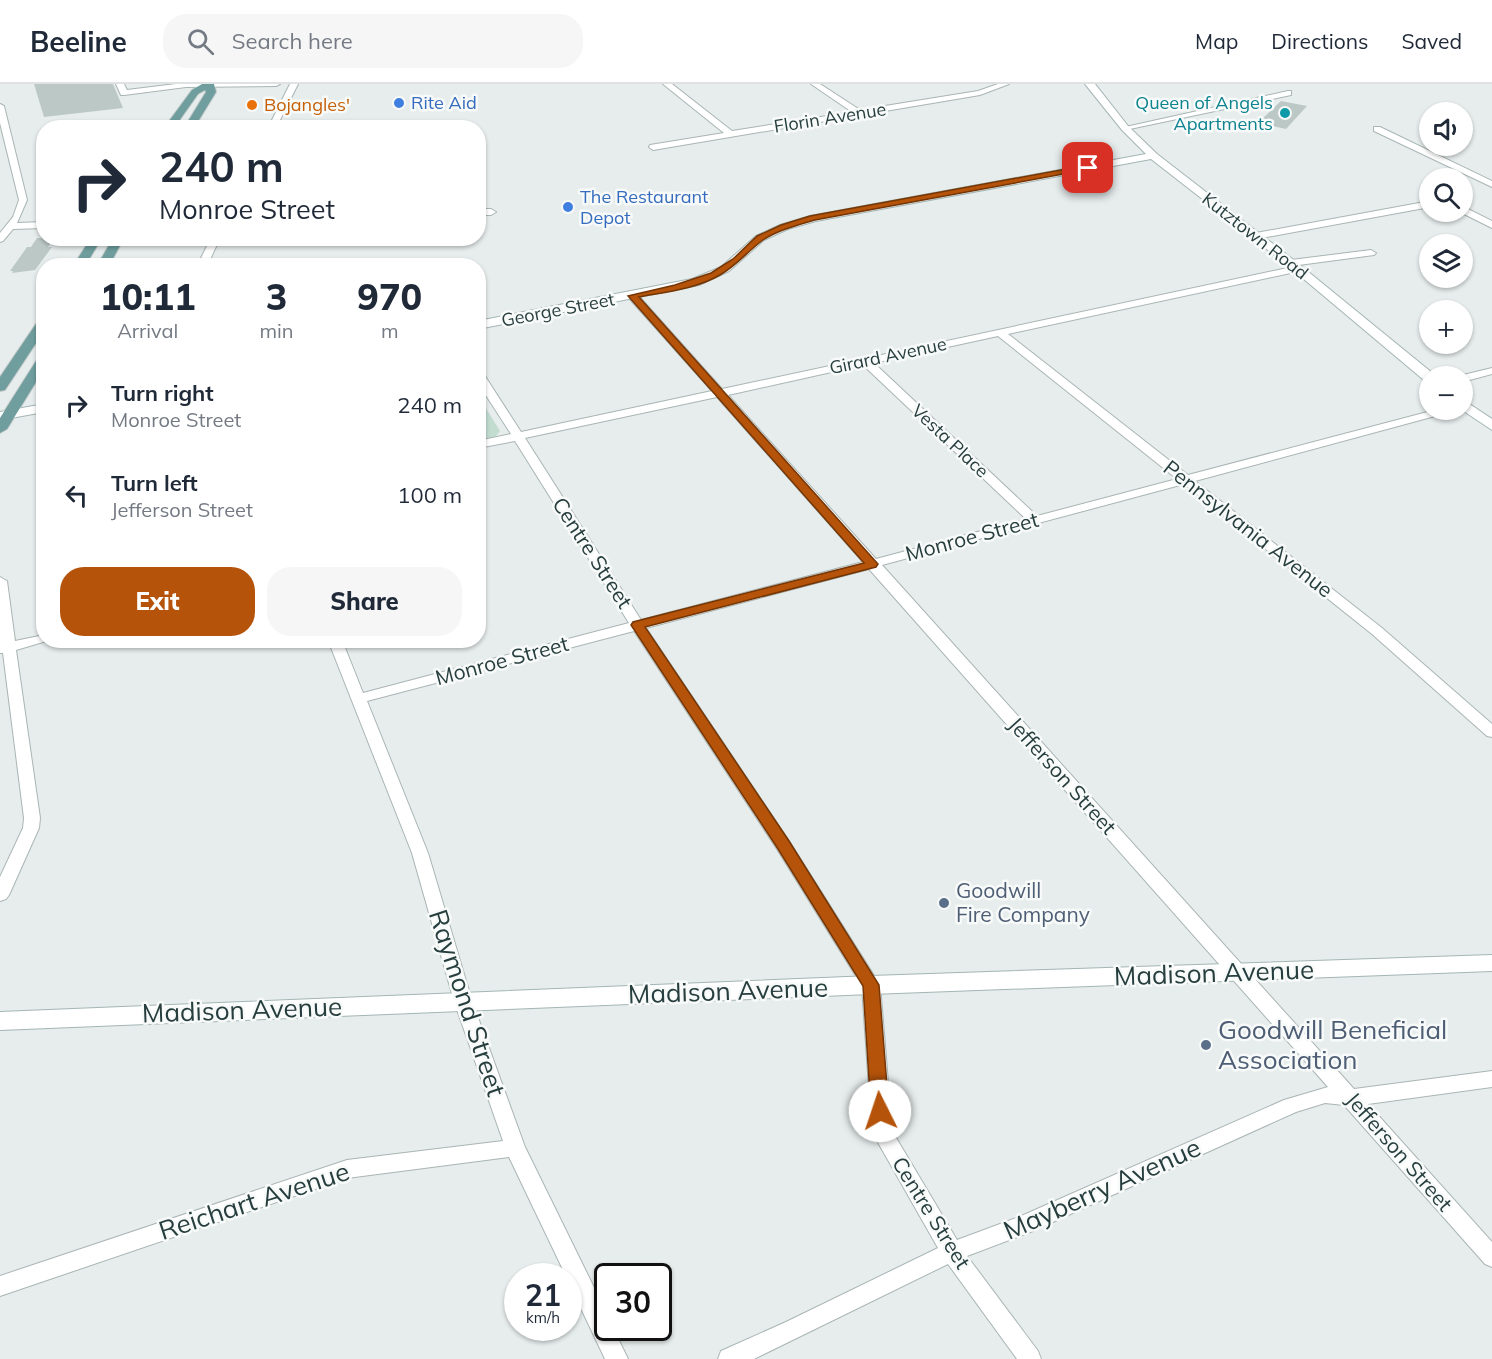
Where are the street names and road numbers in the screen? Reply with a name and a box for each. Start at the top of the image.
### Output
street label: Florin Avenue [772,97,888,138]
street label: Kutztown Road [1198,187,1313,284]
street label: George Street [499,287,616,332]
street label: Girard Avenue [827,332,949,379]
street label: Vesta Place [907,399,994,482]
street label: Pennsylvania Avenue [1159,454,1338,602]
street label: Centre Street [547,492,638,613]
street label: Monroe Street [902,506,1041,566]
street label: Monroe Street [432,630,571,690]
street label: Jefferson Street [1003,711,1122,839]
street label: Raymond Street [422,905,513,1100]
street label: Madison Avenue [1113,953,1315,992]
street label: Madison Avenue [627,971,829,1010]
street label: Madison Avenue [141,990,343,1029]
street label: Jefferson Street [1341,1087,1458,1216]
street label: Mayberry Avenue [998,1130,1205,1247]
street label: Centre Street [887,1152,977,1273]
street label: Reichart Avenue [154,1154,353,1247]

